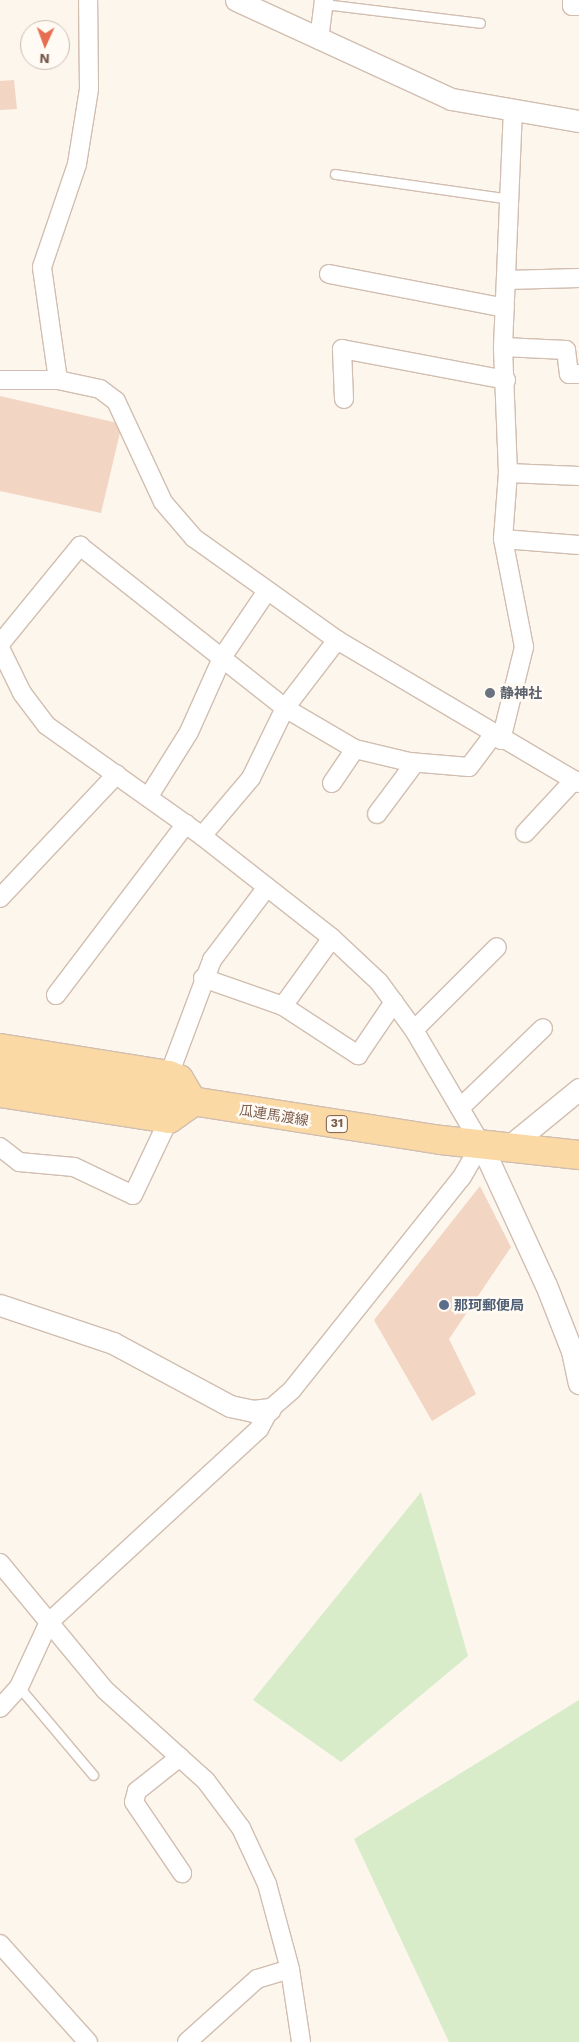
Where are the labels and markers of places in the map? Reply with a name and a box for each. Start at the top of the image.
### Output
place label: 静神社 [500,685,542,701]
marker: 静神社 [484,687,496,699]
place label: 那珂郵便局 [454,1297,524,1313]
marker: 那珂郵便局 [438,1299,450,1311]

